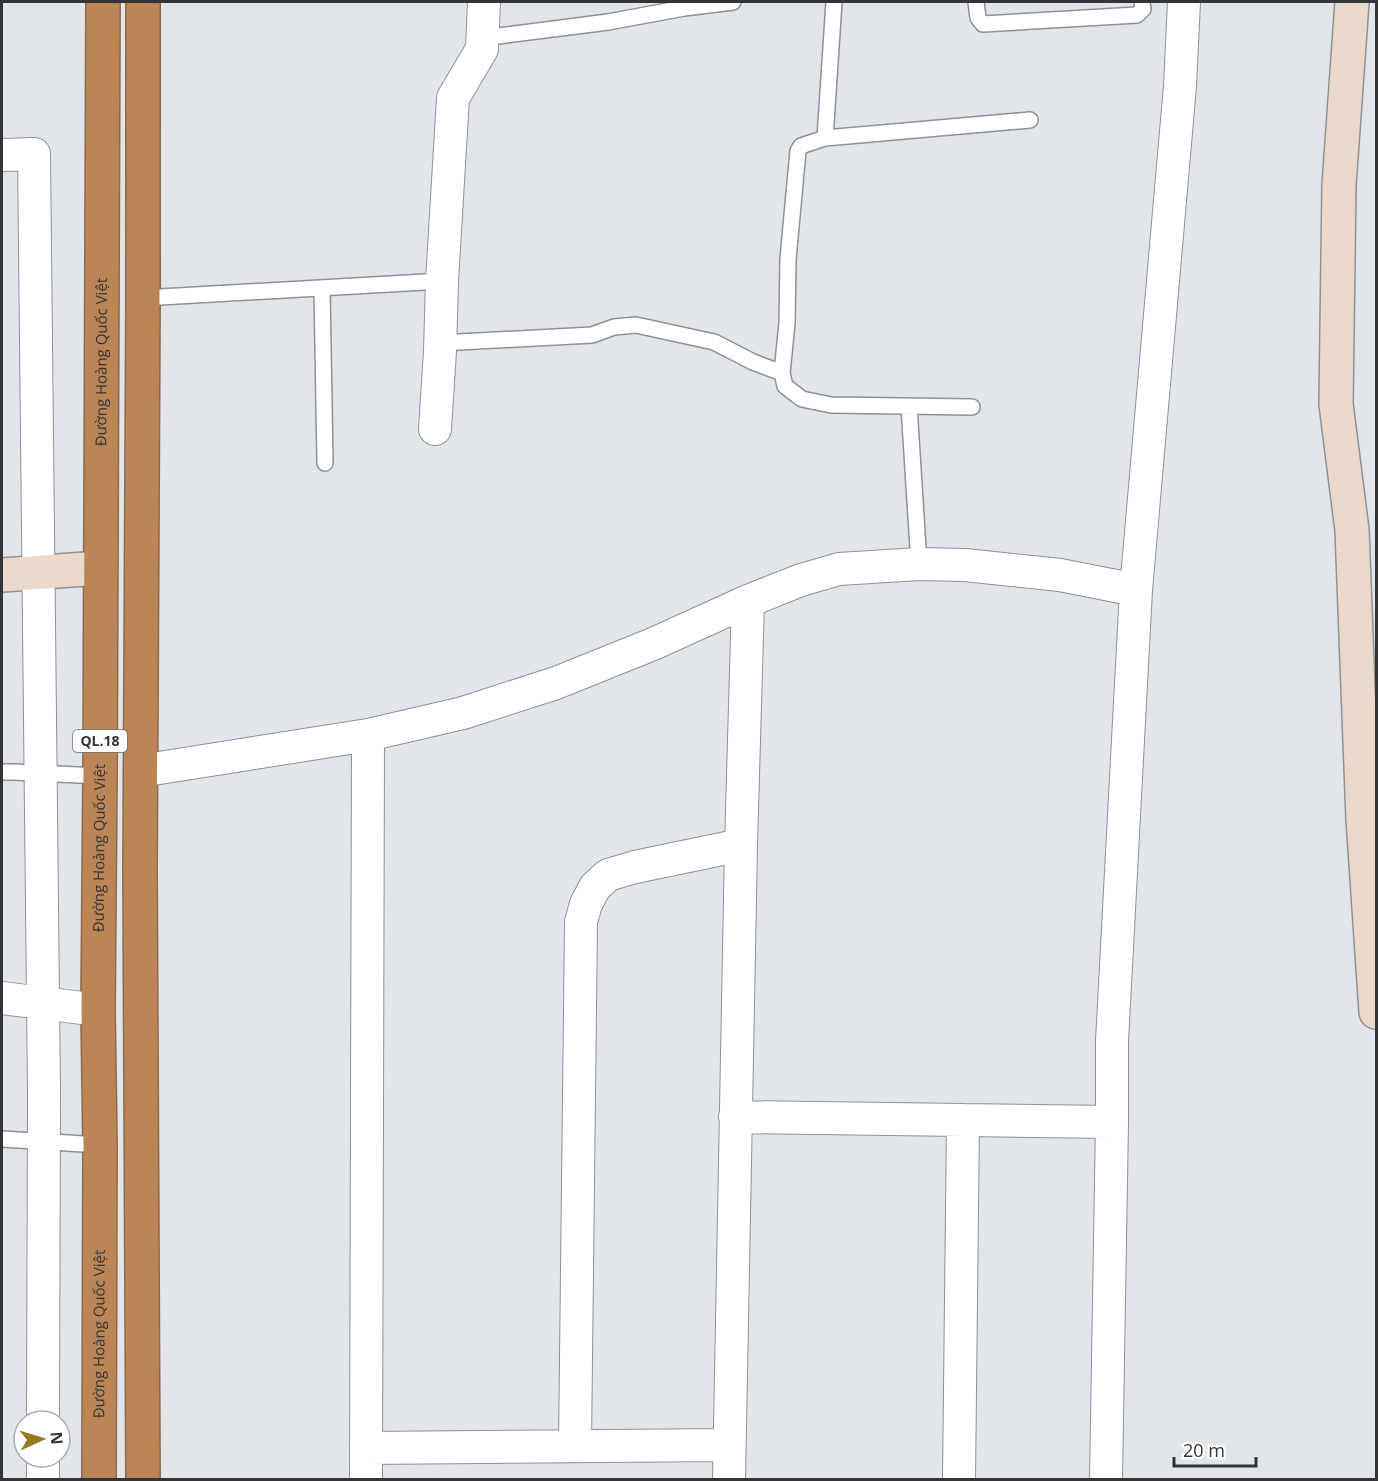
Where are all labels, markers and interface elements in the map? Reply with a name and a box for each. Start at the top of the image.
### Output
street label: Đường Hoàng Quốc Việt [90,278,111,446]
road number: QL.18 [73,730,127,752]
street label: Đường Hoàng Quốc Việt [88,764,109,932]
street label: Đường Hoàng Quốc Việt [88,1250,109,1418]
north arrow [12,1409,72,1469]
scale bar [1174,1430,1256,1468]
text: N [46,1431,68,1445]
text: 20 m [1183,1438,1225,1462]

